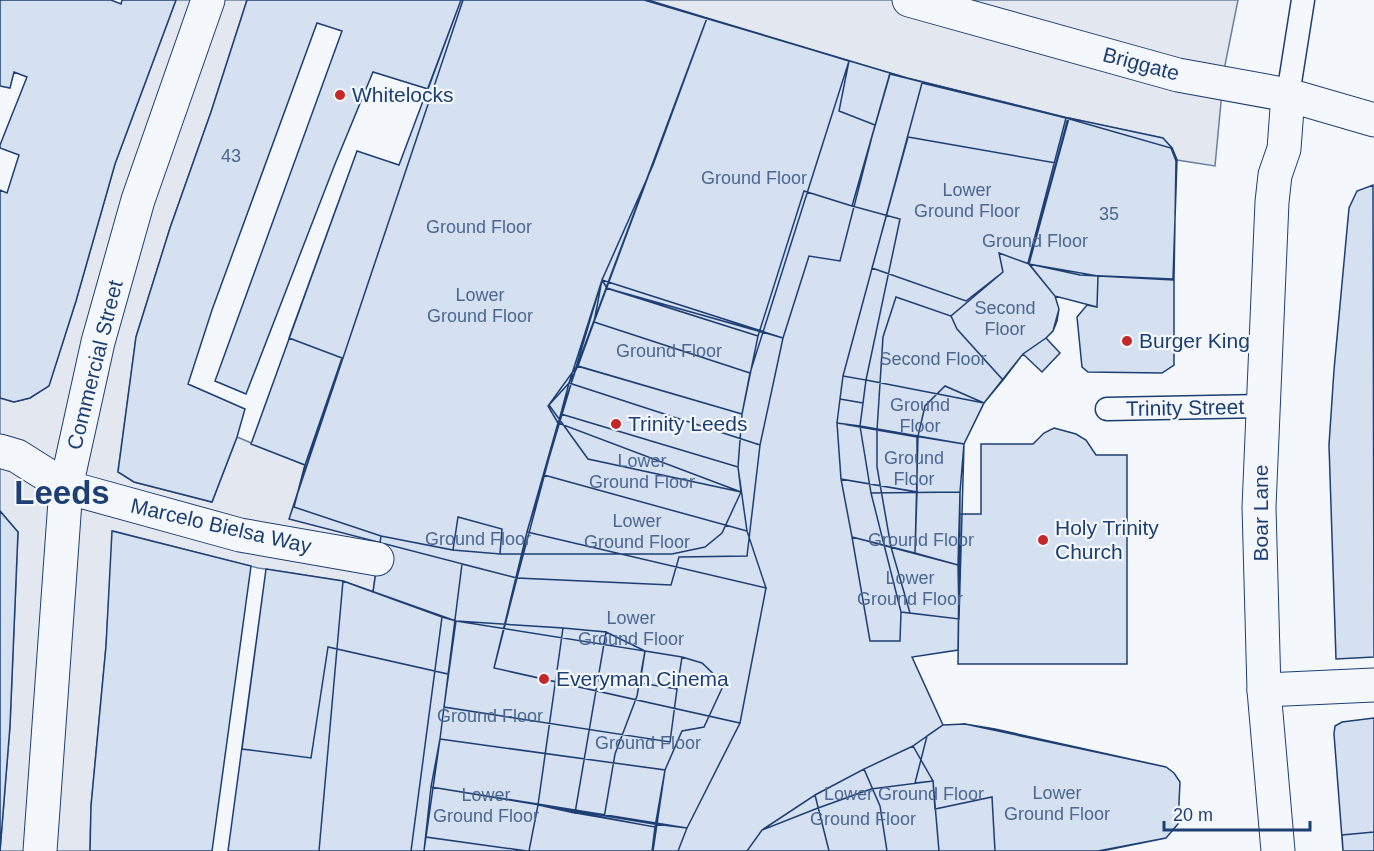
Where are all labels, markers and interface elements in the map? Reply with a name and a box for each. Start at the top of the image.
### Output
street label: Briggate [1100,42,1182,85]
place label: Whitelocks [352,83,454,106]
marker: Whitelocks [333,88,347,102]
house number: 43 [221,146,241,166]
house number: Ground Floor [701,168,807,188]
house number: Lower Ground Floor [914,180,1020,221]
house number: 35 [1099,204,1119,224]
house number: Ground Floor [426,217,532,237]
house number: Ground Floor [982,231,1088,251]
street label: Commercial Street [62,278,127,452]
house number: Lower Ground Floor [427,285,533,326]
house number: Second Floor [974,298,1036,339]
place label: Burger King [1139,329,1250,352]
marker: Burger King [1120,334,1134,348]
house number: Ground Floor [616,341,722,361]
house number: Second Floor [879,349,987,369]
house number: Ground Floor [890,395,950,436]
street label: Trinity Street [1126,395,1244,420]
place label: Trinity Leeds [628,412,747,435]
marker: Trinity Leeds [609,417,623,431]
house number: Ground Floor [884,448,944,489]
house number: Lower Ground Floor [589,451,695,492]
street label: Boar Lane [1249,465,1272,561]
district label: Leeds [14,474,110,511]
street label: Marcelo Bielsa Way [129,494,314,558]
house number: Lower Ground Floor [584,511,690,552]
place label: Holy Trinity Church [1055,516,1159,563]
house number: Ground Floor [425,529,531,549]
house number: Ground Floor [868,530,974,550]
marker: Holy Trinity Church [1036,533,1050,547]
house number: Lower Ground Floor [857,568,963,609]
house number: Lower Ground Floor [578,608,684,649]
place label: Everyman Cinema [556,667,729,690]
marker: Everyman Cinema [537,672,551,686]
house number: Ground Floor [437,706,543,726]
house number: Ground Floor [595,733,701,753]
house number: Lower Ground Floor [1004,783,1110,824]
house number: Lower Ground Floor [824,784,984,804]
house number: Lower Ground Floor [433,785,539,826]
scale bar [1164,794,1310,832]
text: 20 m [1173,805,1213,825]
house number: Ground Floor [810,809,916,829]

